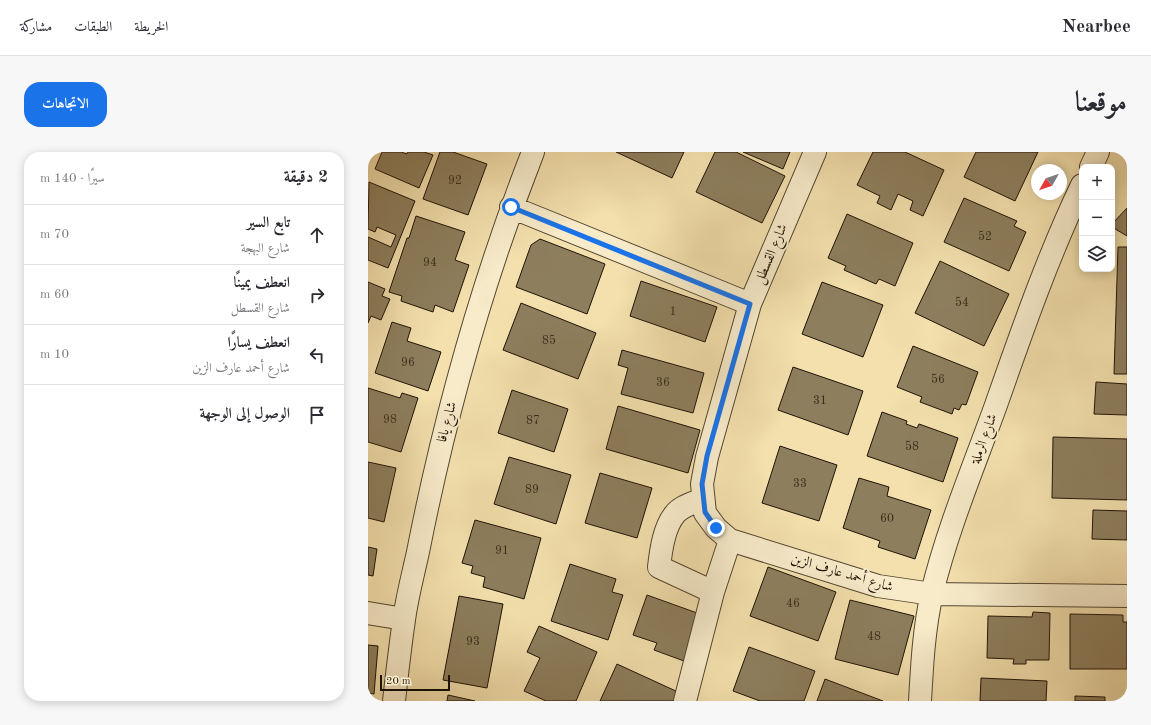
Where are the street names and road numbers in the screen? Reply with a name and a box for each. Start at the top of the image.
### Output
street label: شارع القسطل [752,222,794,288]
street label: شارع يافا [435,400,463,445]
street label: شارع الرملة [967,412,1003,468]
street label: شارع أحمد عارف الزين [788,548,896,598]

